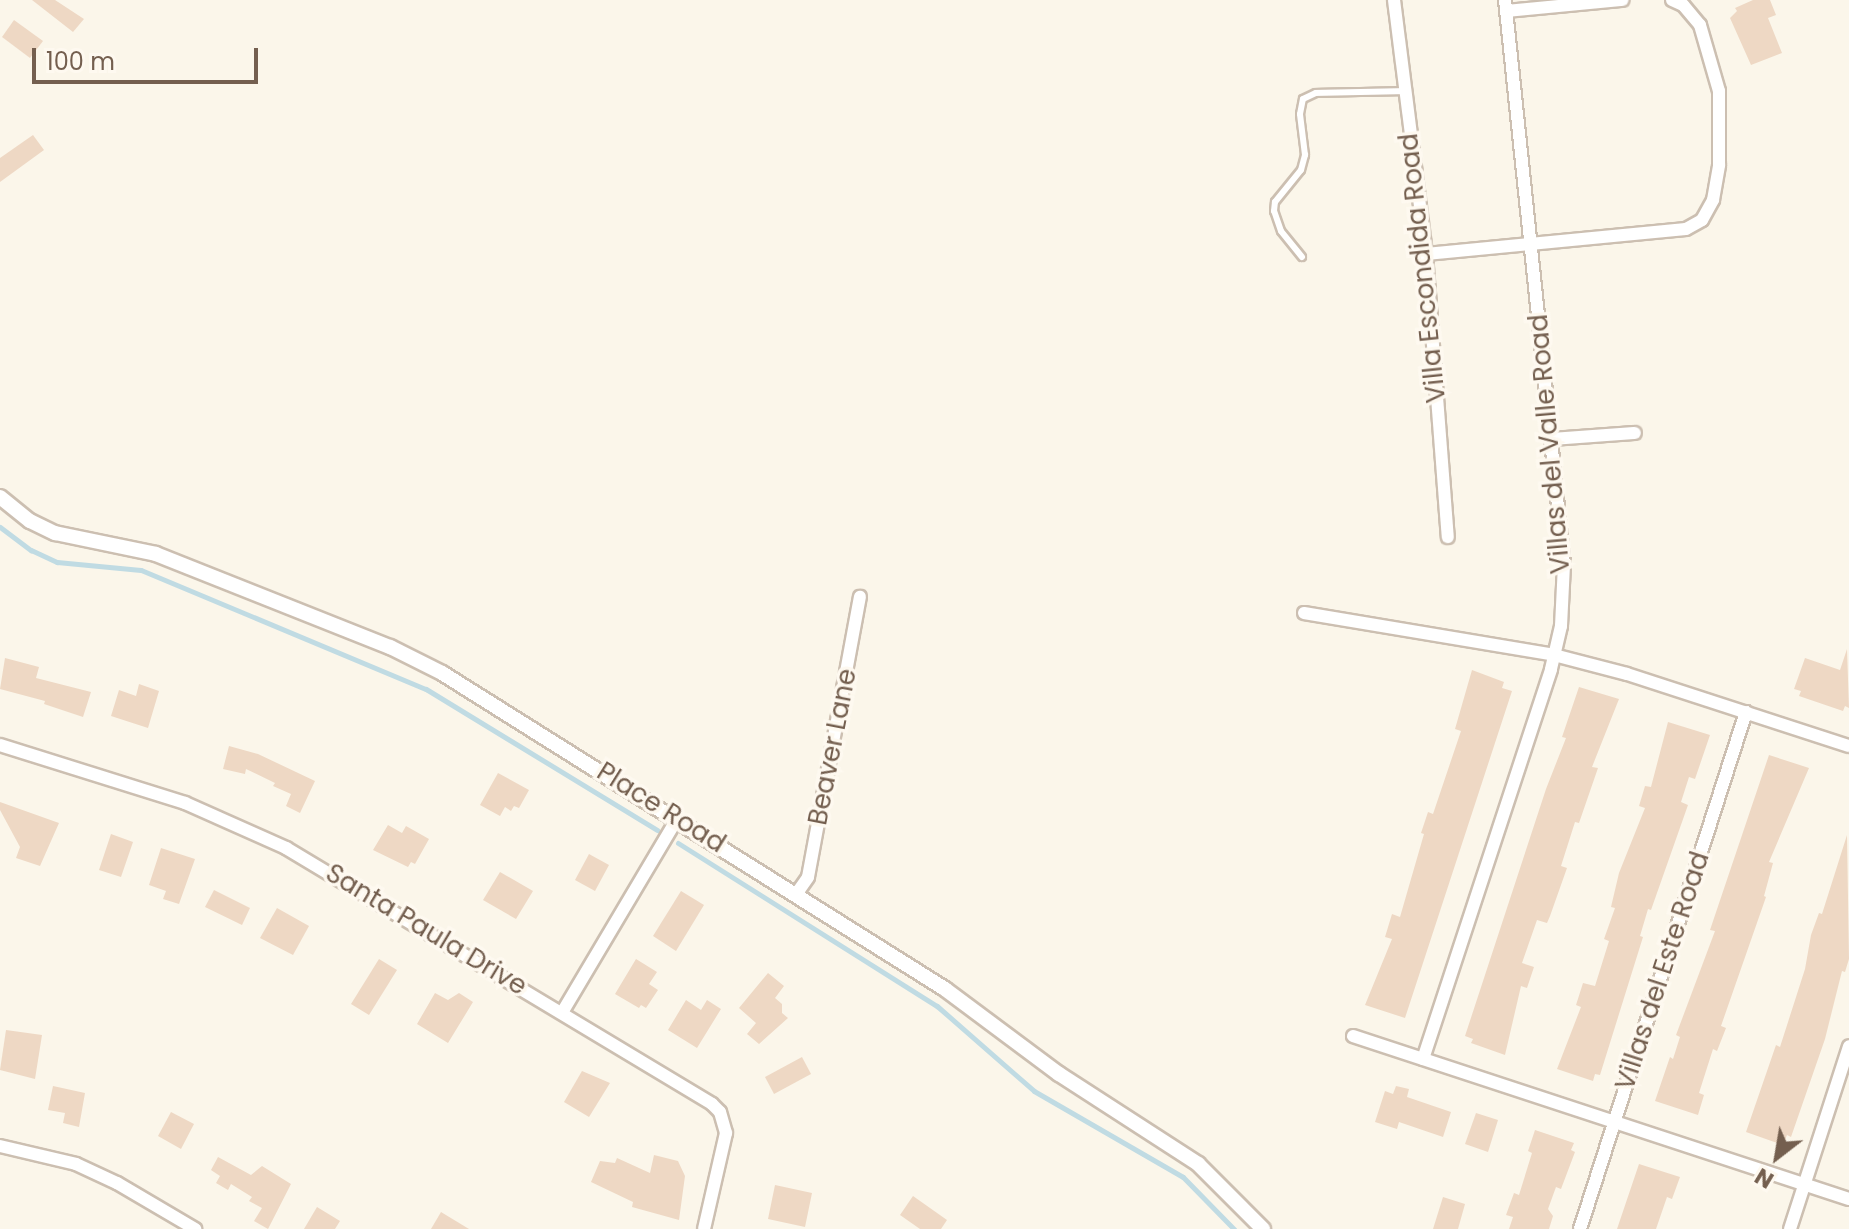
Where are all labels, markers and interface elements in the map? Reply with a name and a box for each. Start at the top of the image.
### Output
scale bar [36,32,262,82]
text: 100 m [46,45,115,78]
street label: Villa Escondida Road [1393,132,1453,404]
street label: Villas del Valle Road [1523,313,1577,575]
street label: Beaver Lane [803,666,863,828]
street label: Place Road [591,756,731,860]
street label: Villas del Este Road [1610,848,1716,1094]
street label: Santa Paula Drive [320,858,532,1002]
north arrow [1737,1117,1817,1197]
text: N [1749,1160,1779,1196]

